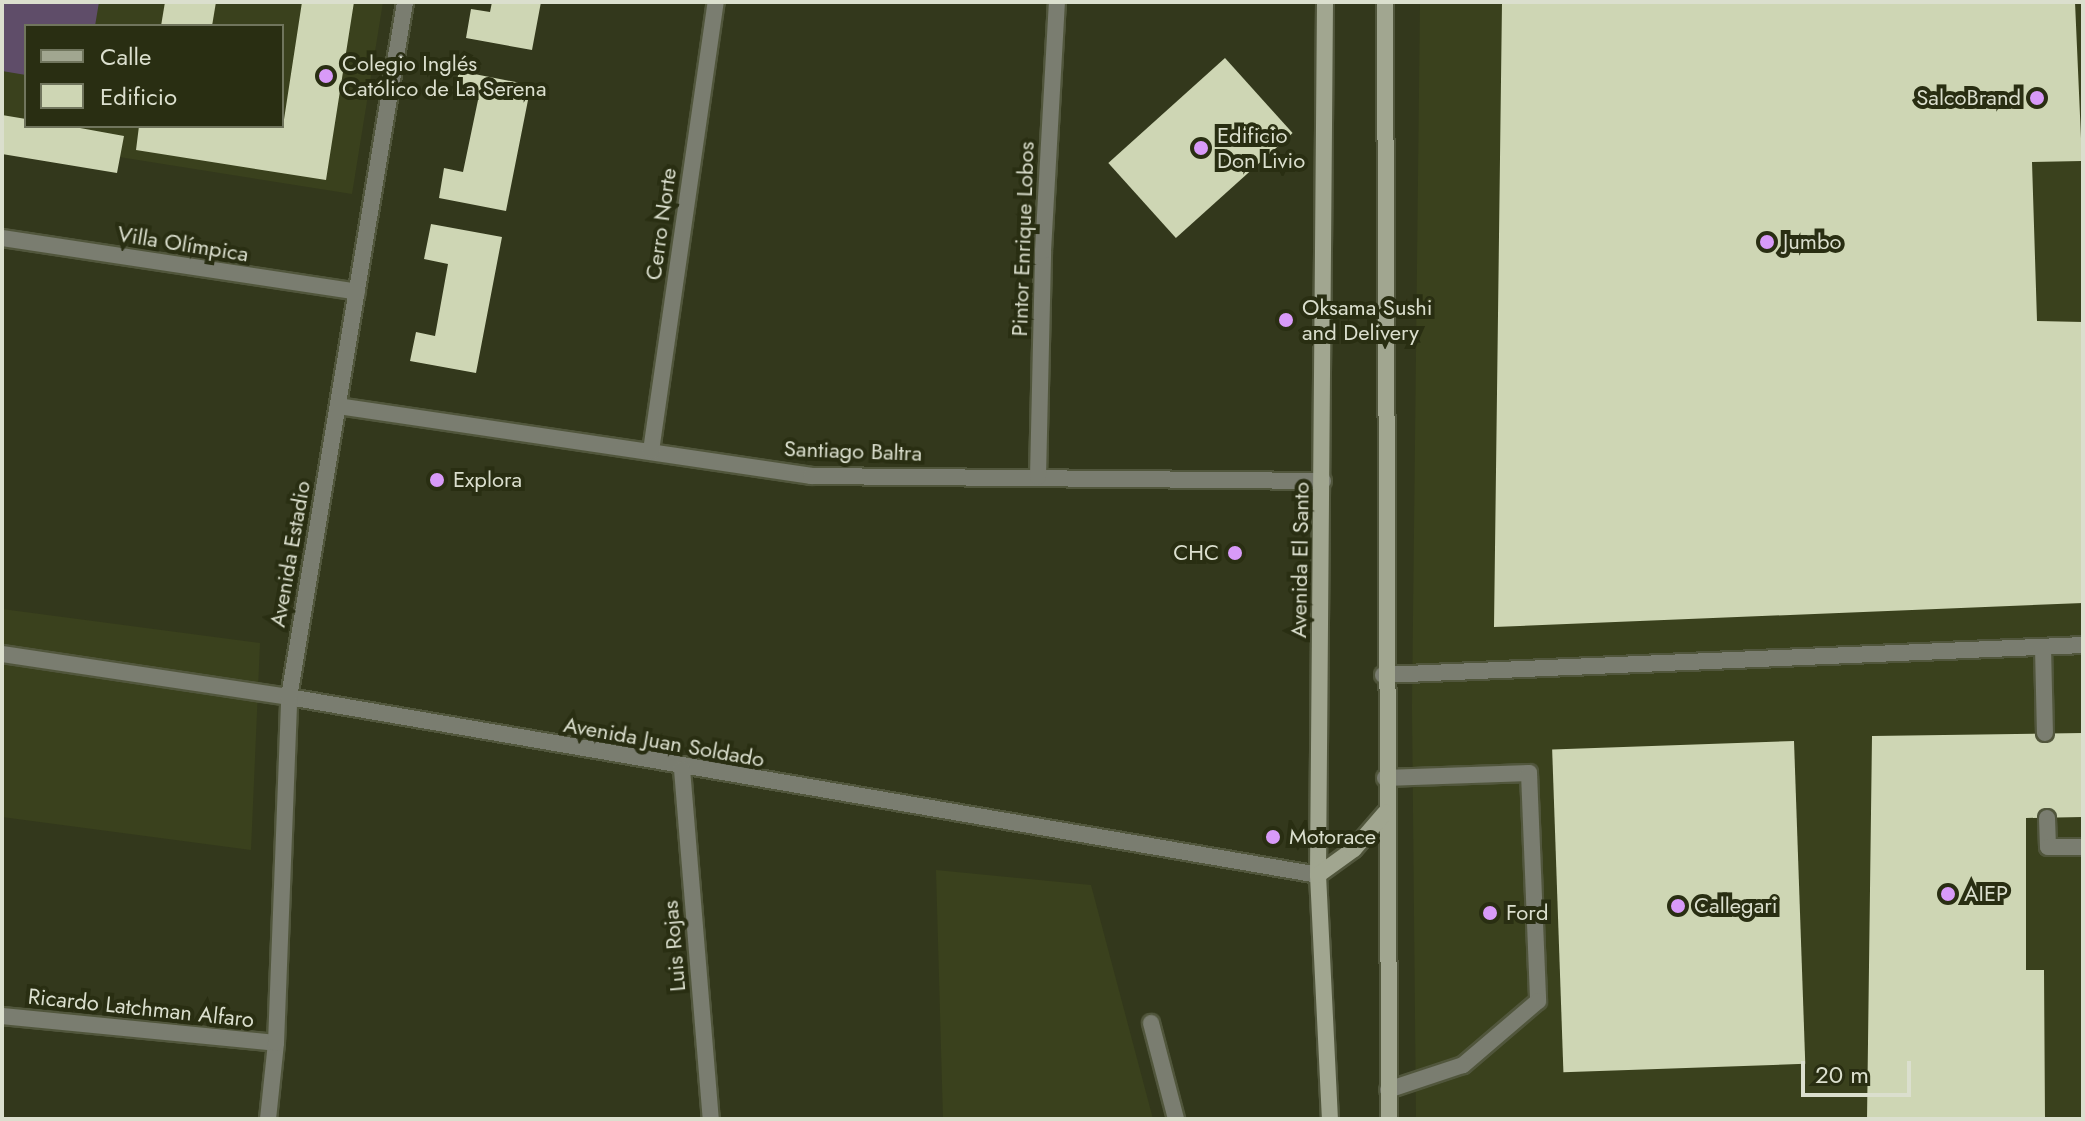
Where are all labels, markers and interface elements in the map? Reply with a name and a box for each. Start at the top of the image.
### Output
legend [24,24,284,128]
text: Calle [100,39,151,74]
place label: Colegio Inglés Católico de La Serena [342,50,546,102]
marker: Colegio Inglés Católico de La Serena [317,67,335,85]
text: Edificio [100,79,177,114]
place label: SalcoBrand [1916,85,2021,111]
marker: SalcoBrand [2028,89,2046,107]
place label: Edificio Don Livio [1217,122,1305,174]
marker: Edificio Don Livio [1192,139,1210,157]
street label: Pintor Enrique Lobos [1006,141,1040,337]
street label: Cerro Norte [640,166,682,282]
street label: Villa Olímpica [116,221,250,267]
place label: Jumbo [1783,229,1842,255]
marker: Jumbo [1758,233,1776,251]
place label: Oksama Sushi and Delivery [1302,294,1433,346]
marker: Oksama Sushi and Delivery [1277,311,1295,329]
street label: Santiago Baltra [783,435,923,467]
place label: Explora [453,467,522,493]
marker: Explora [428,471,446,489]
street label: Avenida Estadio [264,479,316,629]
street label: Avenida El Santo [1285,482,1315,638]
place label: CHC [1173,540,1219,566]
marker: CHC [1226,544,1244,562]
street label: Avenida Juan Soldado [562,711,766,773]
place label: Motorace [1289,824,1376,850]
marker: Motorace [1264,828,1282,846]
place label: AIEP [1964,881,2008,907]
marker: AIEP [1939,885,1957,903]
place label: Callegari [1694,893,1777,919]
marker: Callegari [1669,897,1687,915]
street label: Luis Rojas [657,899,691,993]
place label: Ford [1506,900,1548,926]
marker: Ford [1481,904,1499,922]
street label: Ricardo Latchman Alfaro [27,983,255,1033]
scale bar [1805,1045,1915,1095]
text: 20 m [1815,1057,1869,1092]

